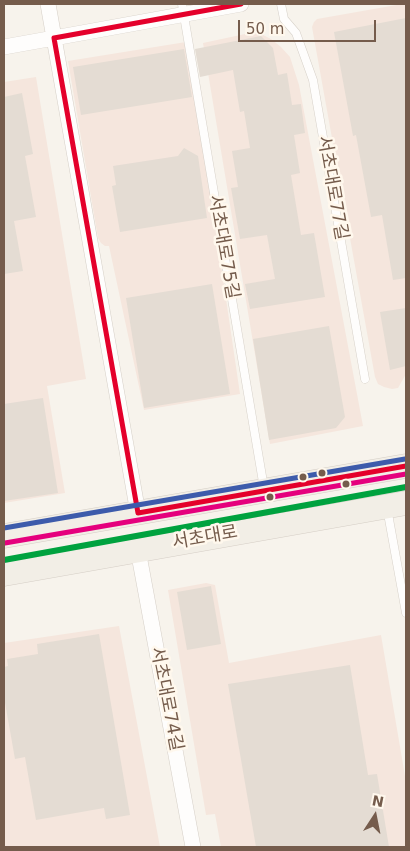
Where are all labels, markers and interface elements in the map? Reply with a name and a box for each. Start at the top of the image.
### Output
scale bar [240,10,378,42]
text: 50 m [246,20,284,38]
street label: 서초대로77길 [312,134,352,242]
street label: 서초대로75길 [203,193,243,301]
unlabelled marker [317,468,327,478]
unlabelled marker [298,472,308,482]
unlabelled marker [341,479,351,489]
unlabelled marker [265,492,275,502]
street label: 서초대로 [171,522,239,554]
street label: 서초대로74길 [145,645,187,753]
north arrow [350,791,400,841]
text: N [371,792,385,810]

